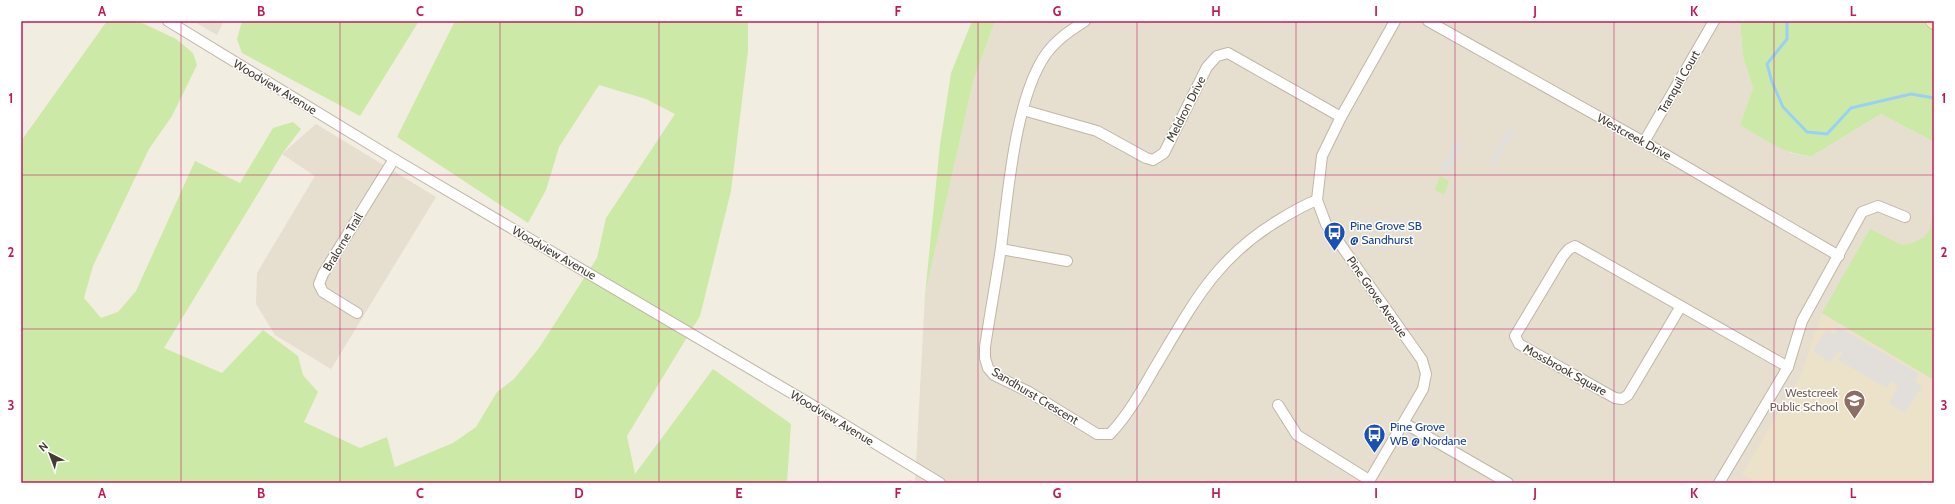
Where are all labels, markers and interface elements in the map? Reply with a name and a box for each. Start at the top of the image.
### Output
text: A [98,3,107,19]
text: B [257,3,265,19]
text: C [416,3,424,19]
text: D [574,3,584,19]
text: E [735,3,743,19]
text: F [895,3,902,19]
text: G [1053,3,1062,19]
text: H [1211,3,1221,19]
text: I [1374,3,1378,19]
text: J [1532,3,1537,19]
text: K [1690,3,1699,19]
text: L [1850,3,1857,19]
street label: Tranquil Court [1654,47,1703,116]
street label: Woodview Avenue [231,56,320,117]
street label: Meldron Drive [1163,73,1209,144]
text: 1 [9,90,13,106]
text: 1 [1942,90,1946,106]
street label: Westcreek Drive [1595,110,1674,163]
street label: Bralorne Trail [319,210,366,274]
place label: Pine Grove SB @ Sandhurst [1350,218,1422,247]
bus stop icon: Pine Grove SB @ Sandhurst [1321,220,1347,253]
street label: Woodview Avenue [509,222,599,283]
text: 2 [8,244,15,260]
text: 2 [1941,244,1948,260]
street label: Pine Grove Avenue [1344,253,1411,340]
street label: Mossbrook Square [1521,340,1610,399]
street label: Sandhurst Crescent [989,364,1081,427]
place label: Westcreek Public School [1770,385,1839,414]
street label: Woodview Avenue [788,387,877,448]
school or university icon: Westcreek Public School [1841,387,1867,420]
text: 3 [7,397,15,413]
text: 3 [1940,397,1948,413]
place label: Pine Grove WB @ Nordane [1390,419,1466,448]
bus stop icon: Pine Grove WB @ Nordane [1361,421,1387,454]
north arrow [30,434,70,474]
text: N [36,439,51,454]
text: A [98,485,107,501]
text: B [257,485,265,501]
text: C [416,485,424,501]
text: D [574,485,584,501]
text: E [735,485,743,501]
text: F [895,485,902,501]
text: G [1053,485,1062,501]
text: H [1211,485,1221,501]
text: I [1374,485,1378,501]
text: J [1532,485,1537,501]
text: K [1690,485,1699,501]
text: L [1850,485,1857,501]

